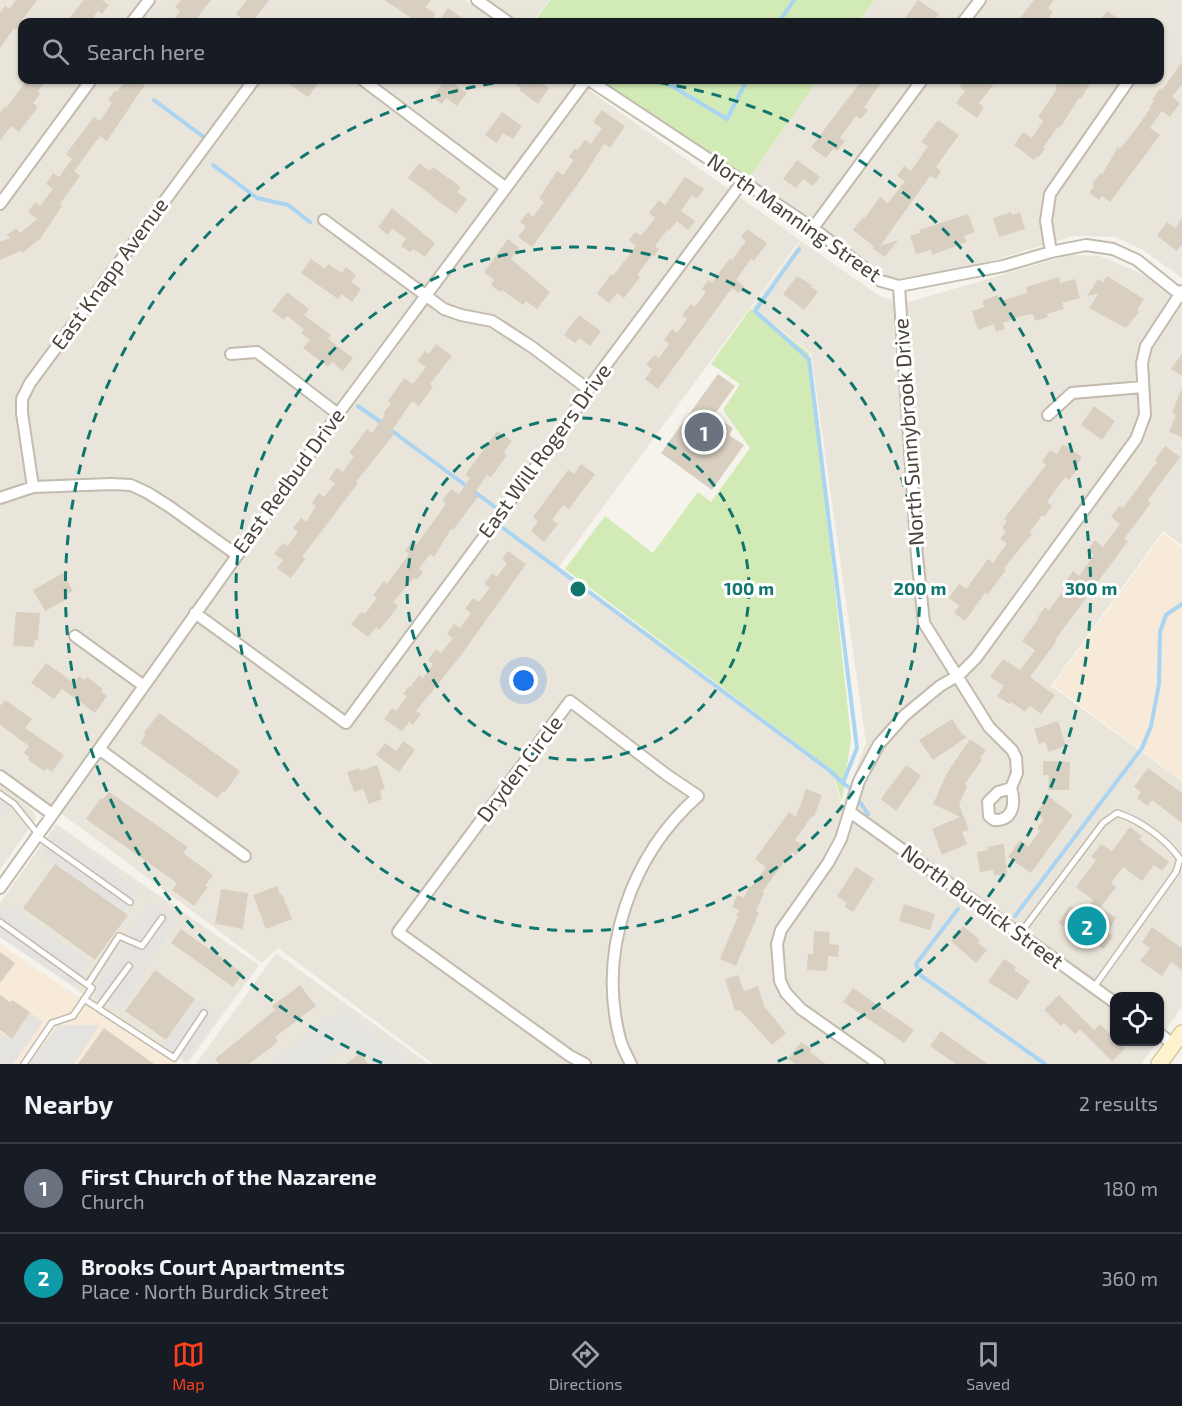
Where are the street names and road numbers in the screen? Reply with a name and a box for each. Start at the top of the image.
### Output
street label: North Manning Street [703,147,887,286]
street label: East Knapp Avenue [45,192,172,354]
street label: North Sunnybrook Drive [887,317,928,547]
street label: East Will Rogers Drive [472,358,615,542]
street label: East Redbud Drive [227,403,349,558]
street label: Dryden Circle [471,710,567,826]
street label: North Burdick Street [897,839,1069,973]

